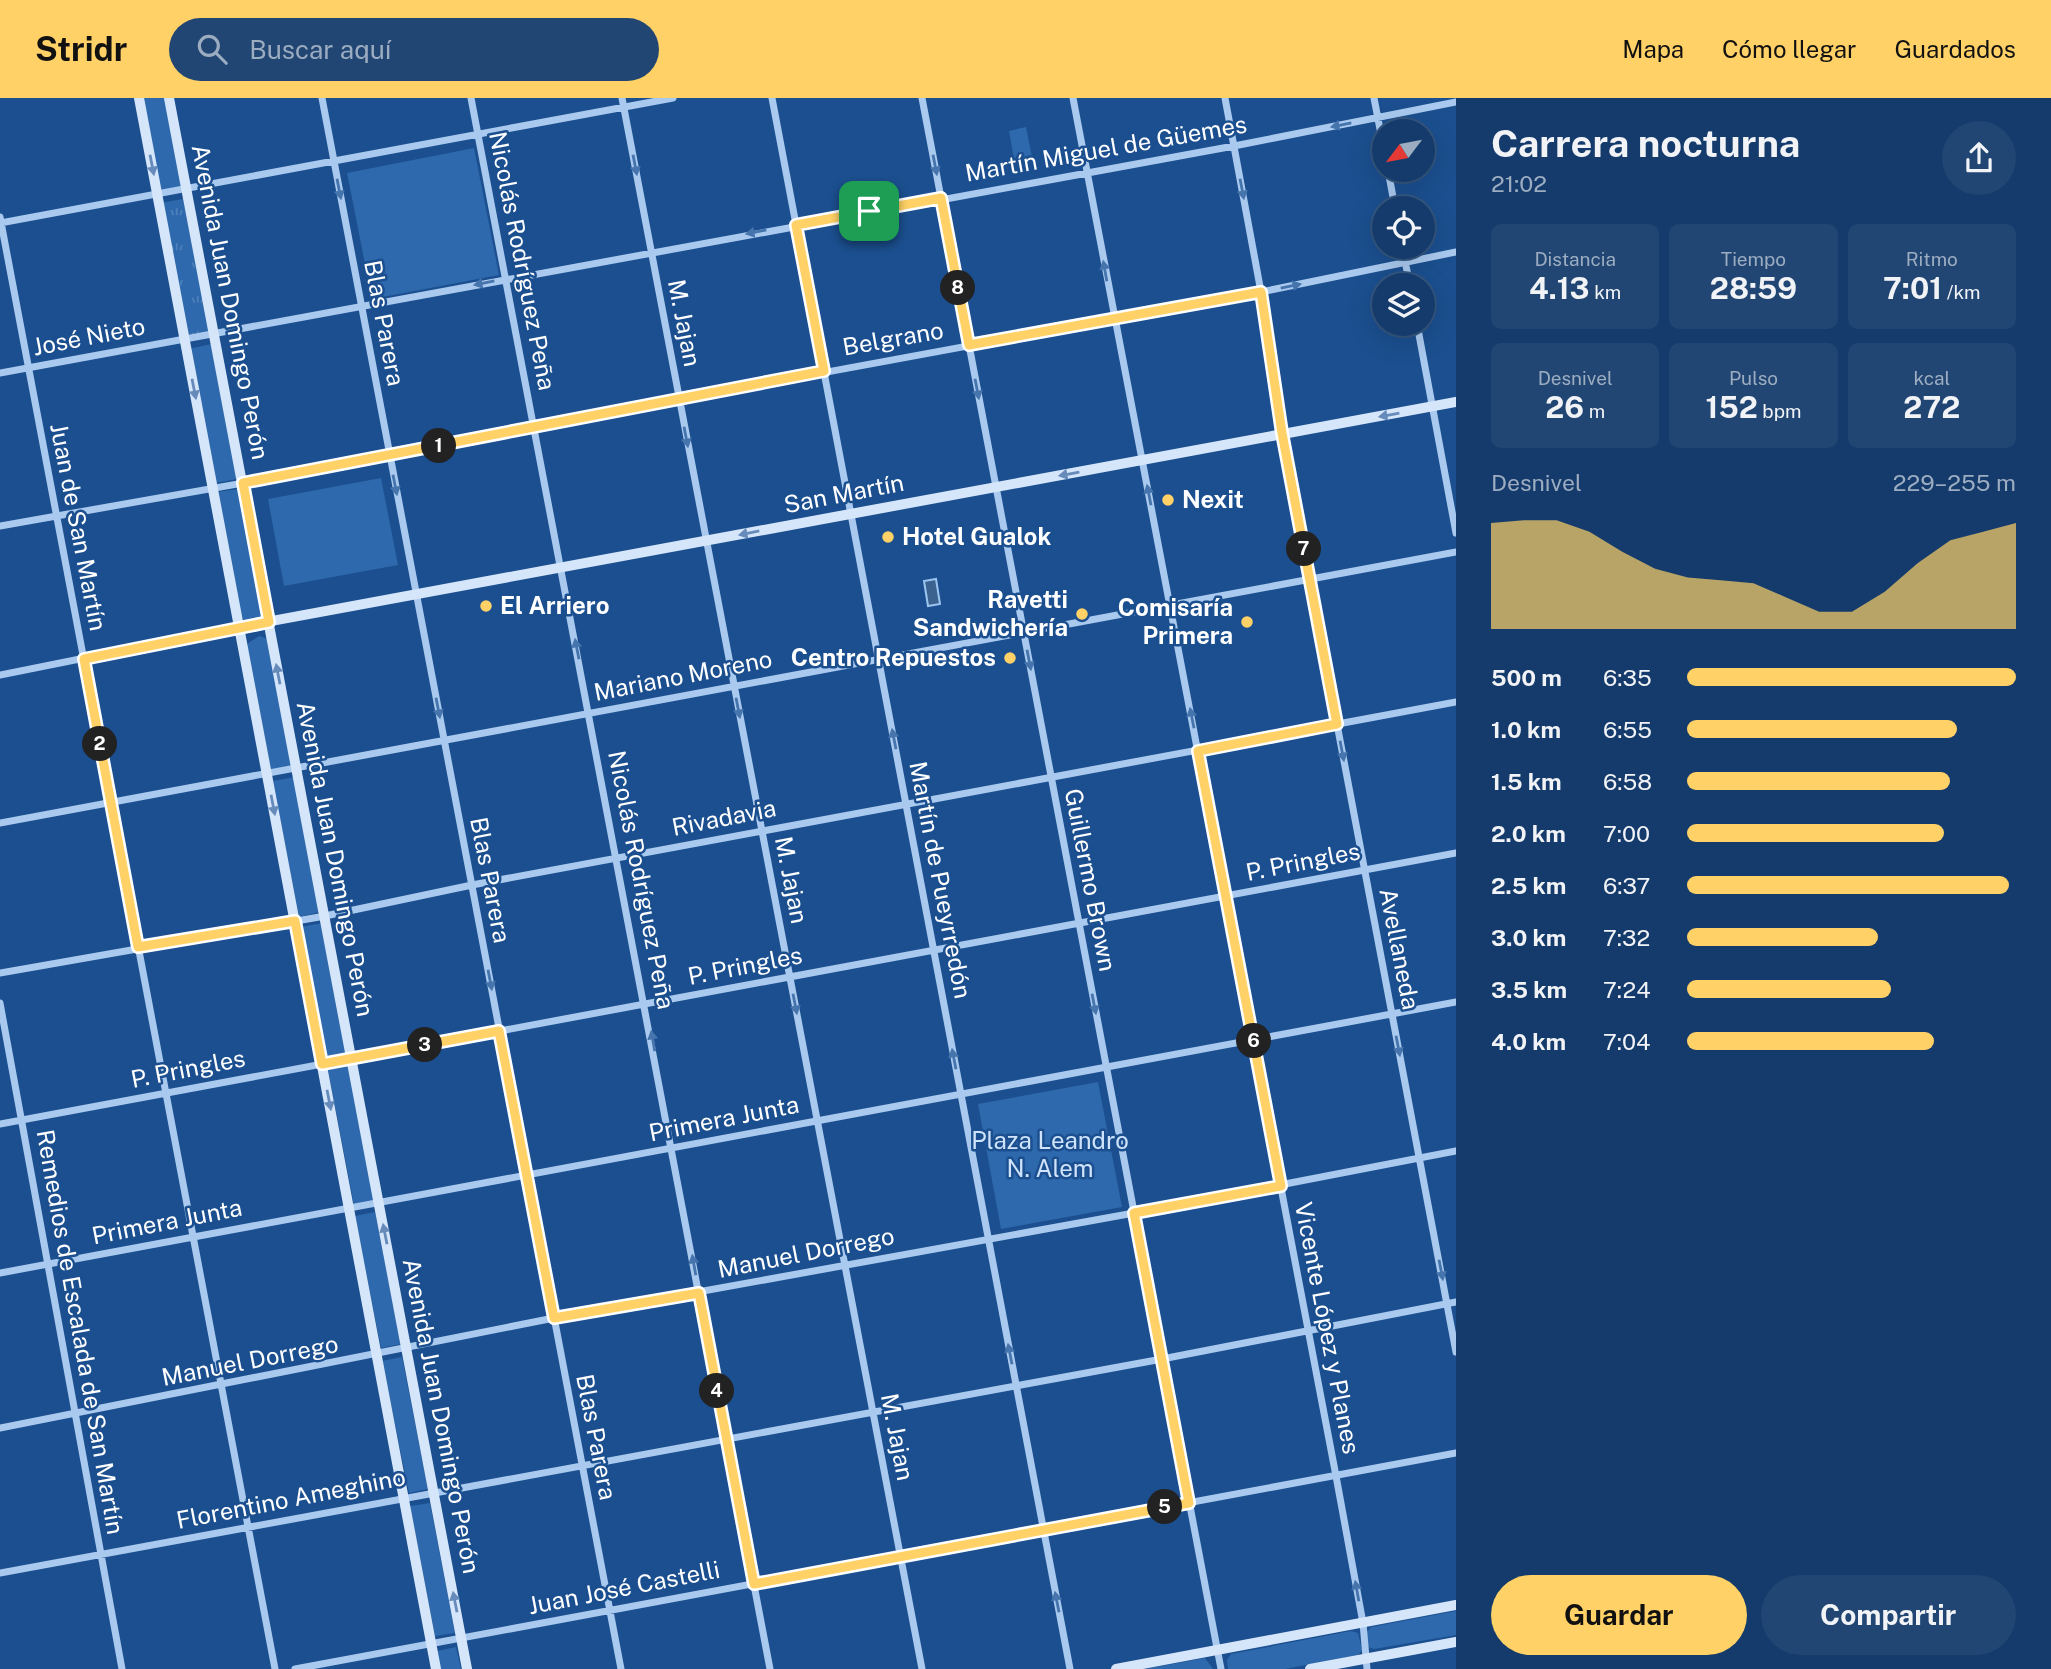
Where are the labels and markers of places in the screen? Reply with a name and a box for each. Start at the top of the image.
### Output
pin [839,181,899,241]
pin: 8 [940,270,976,306]
pin: 1 [422,428,457,464]
place label: Nexit [1182,485,1244,513]
marker: Nexit [1160,492,1176,508]
place label: Hotel Gualok [902,522,1051,550]
marker: Hotel Gualok [880,529,896,545]
pin: 7 [1286,532,1322,566]
place label: Ravetti Sandwichería [913,585,1068,641]
place label: El Arriero [500,591,610,619]
place label: Comisaría Primera [1118,593,1233,649]
marker: El Arriero [478,598,494,614]
marker: Ravetti Sandwichería [1074,606,1090,622]
marker: Comisaría Primera [1239,614,1255,630]
place label: Centro Repuestos [791,643,996,671]
marker: Centro Repuestos [1002,650,1018,666]
pin: 2 [82,726,118,762]
pin: 6 [1236,1024,1272,1058]
pin: 3 [408,1028,442,1062]
pin: 4 [700,1374,734,1408]
pin: 5 [1148,1490,1182,1524]

